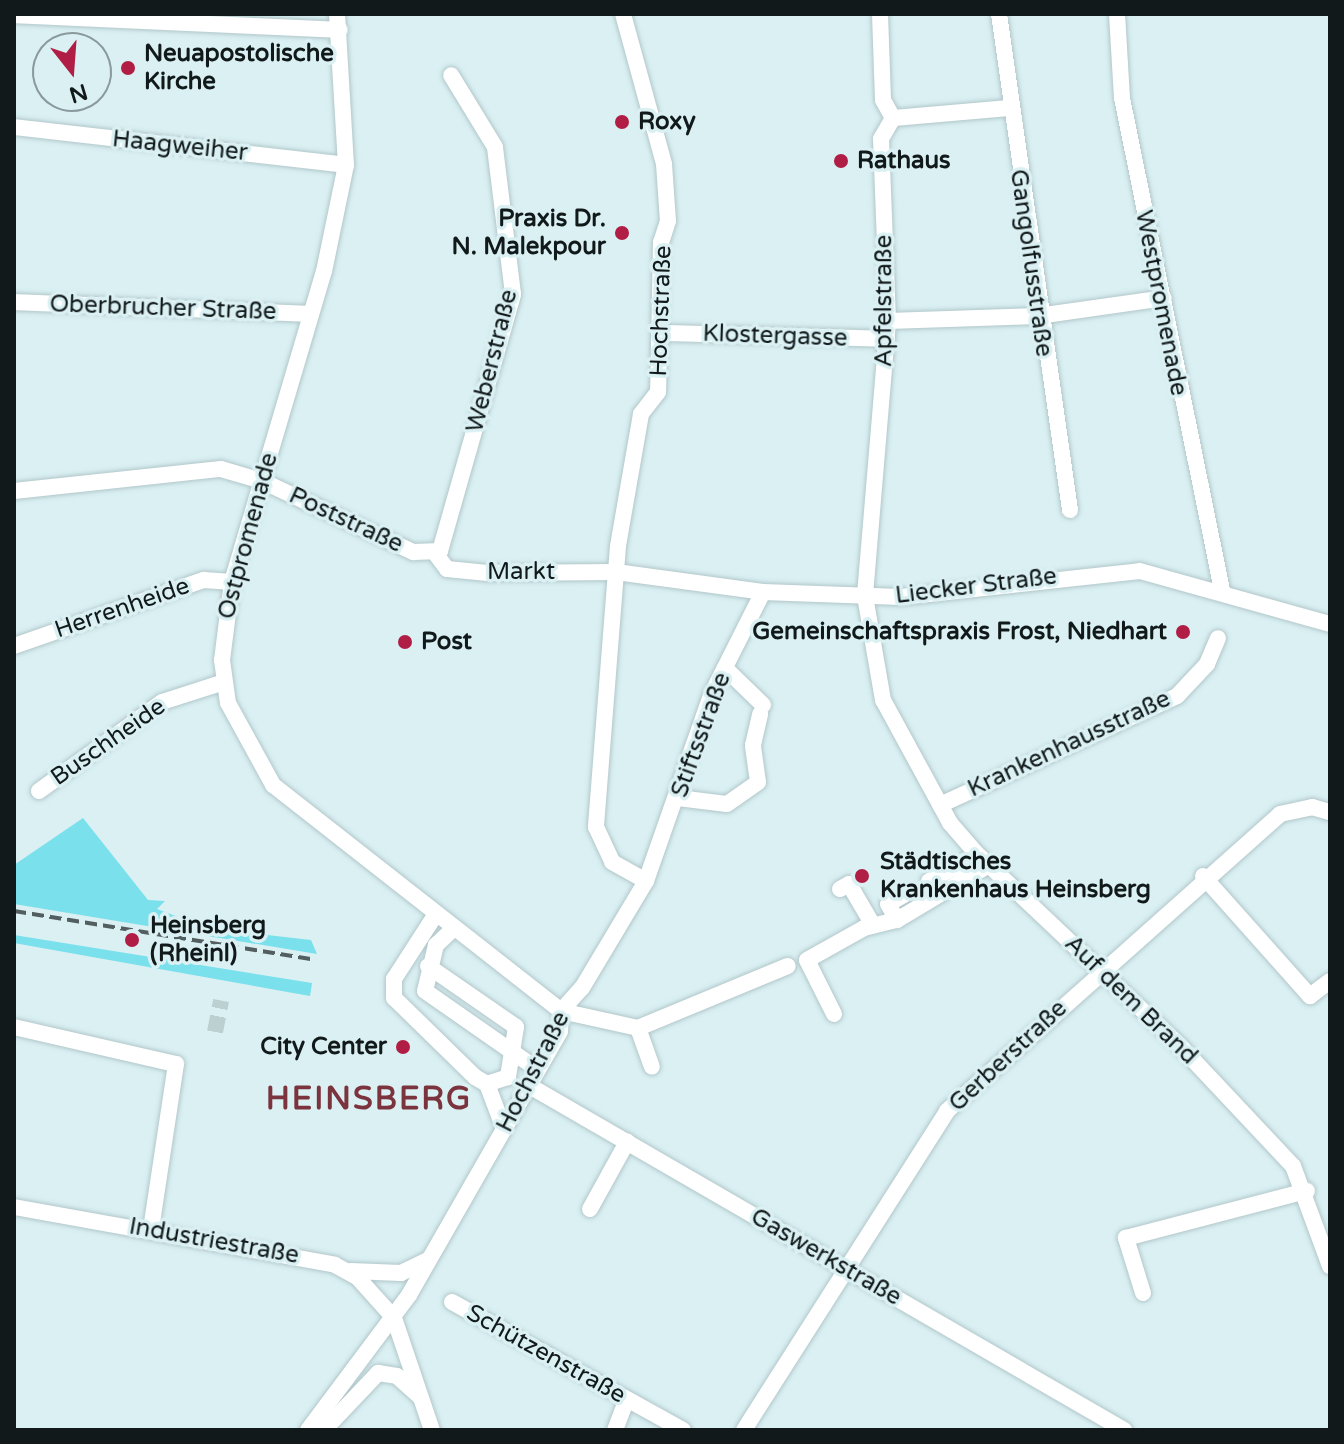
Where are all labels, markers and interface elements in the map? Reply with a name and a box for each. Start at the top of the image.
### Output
north arrow [32,32,112,112]
place label: Neuapostolische Kirche [144,40,334,96]
marker: Neuapostolische Kirche [119,59,137,77]
text: N [66,78,91,108]
place label: Roxy [638,108,696,136]
marker: Roxy [613,113,631,131]
street label: Haagweiher [111,125,249,167]
place label: Rathaus [857,147,951,175]
marker: Rathaus [832,152,850,170]
street label: Gangolfusstraße [1004,168,1058,358]
place label: Praxis Dr. N. Malekpour [451,205,606,261]
street label: Westpromenade [1129,208,1193,398]
marker: Praxis Dr. N. Malekpour [613,224,631,242]
street label: Apfelstraße [870,235,898,367]
street label: Hochstraße [644,245,678,377]
street label: Weberstraße [460,287,524,435]
street label: Oberbrucher Straße [49,290,277,326]
street label: Klostergasse [702,319,848,353]
street label: Ostpromenade [212,450,284,622]
street label: Poststraße [284,481,408,559]
street label: Markt [487,558,555,586]
street label: Liecker Straße [894,562,1058,610]
street label: Herrenheide [51,572,193,644]
place label: Gemeinschaftspraxis Frost, Niedhart [752,618,1167,646]
marker: Gemeinschaftspraxis Frost, Niedhart [1174,623,1192,641]
place label: Post [421,628,472,656]
marker: Post [396,633,414,651]
street label: Stiftsstraße [665,669,737,801]
street label: Krankenhausstraße [963,684,1175,804]
street label: Buschheide [45,692,171,792]
place label: Städtisches Krankenhaus Heinsberg [880,848,1151,904]
marker: Städtisches Krankenhaus Heinsberg [851,865,873,887]
place label: Heinsberg (Rheinl) [150,912,266,968]
marker: Heinsberg (Rheinl) [121,929,143,951]
street label: Auf dem Brand [1059,929,1203,1071]
street label: Gerberstraße [943,994,1073,1118]
street label: Hochstraße [490,1007,576,1137]
place label: City Center [260,1033,387,1061]
marker: City Center [394,1038,412,1056]
district label: HEINSBERG [266,1080,472,1118]
street label: Gaswerkstraße [746,1202,906,1312]
street label: Industriestraße [127,1212,301,1270]
street label: Schützenstraße [461,1298,631,1410]

